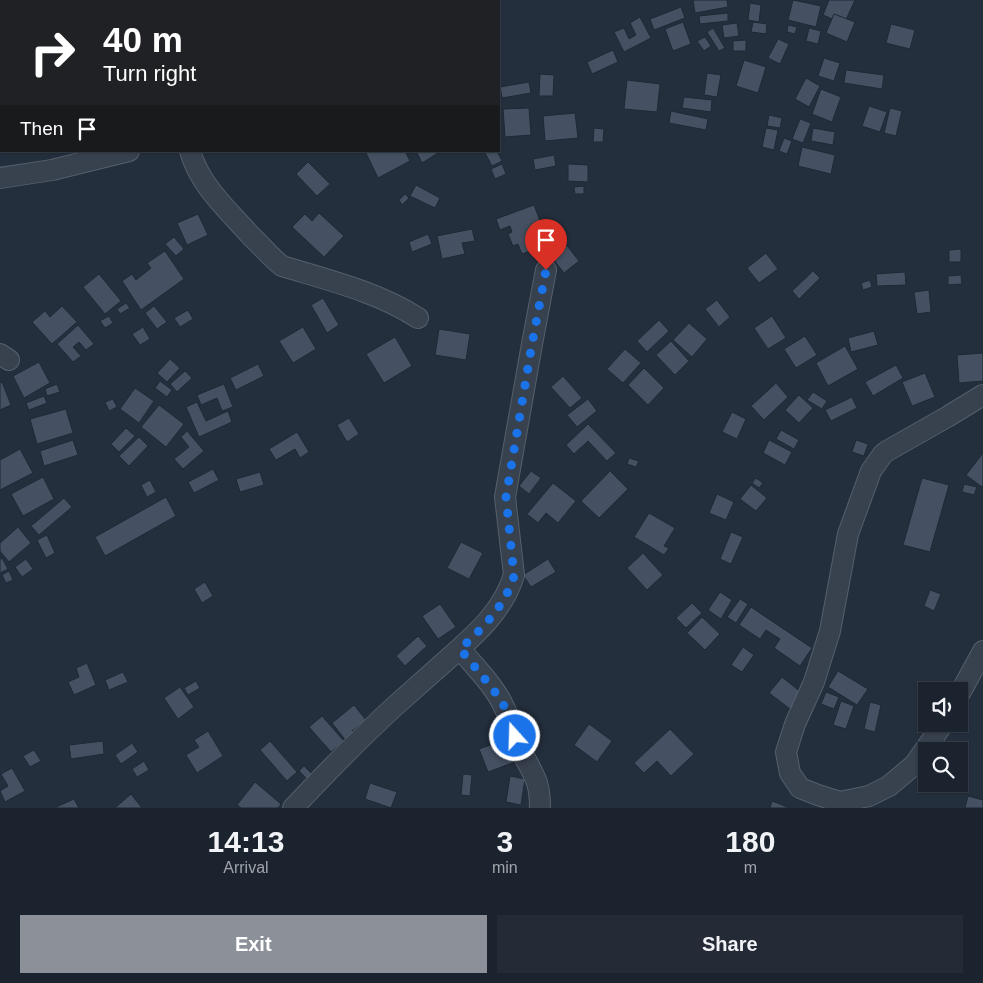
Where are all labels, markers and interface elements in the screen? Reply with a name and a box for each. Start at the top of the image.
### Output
icon: right [20,20,85,85]
text: 40 m [103,20,183,59]
text: Turn right [103,61,196,86]
icon: arrive [73,115,101,143]
text: Then [20,118,63,139]
pin [525,219,567,270]
icon: arrive [532,226,560,254]
map controls [918,682,968,792]
button: sound [918,682,968,732]
position arrow [488,709,540,761]
button: search [918,742,968,792]
text: 14:13 [208,825,284,858]
text: 3 [496,825,513,858]
text: 180 [725,825,775,858]
text: Arrival [223,859,269,876]
text: min [492,859,518,876]
text: m [744,859,757,876]
button: Exit [20,915,487,973]
button: Share [497,915,963,973]

